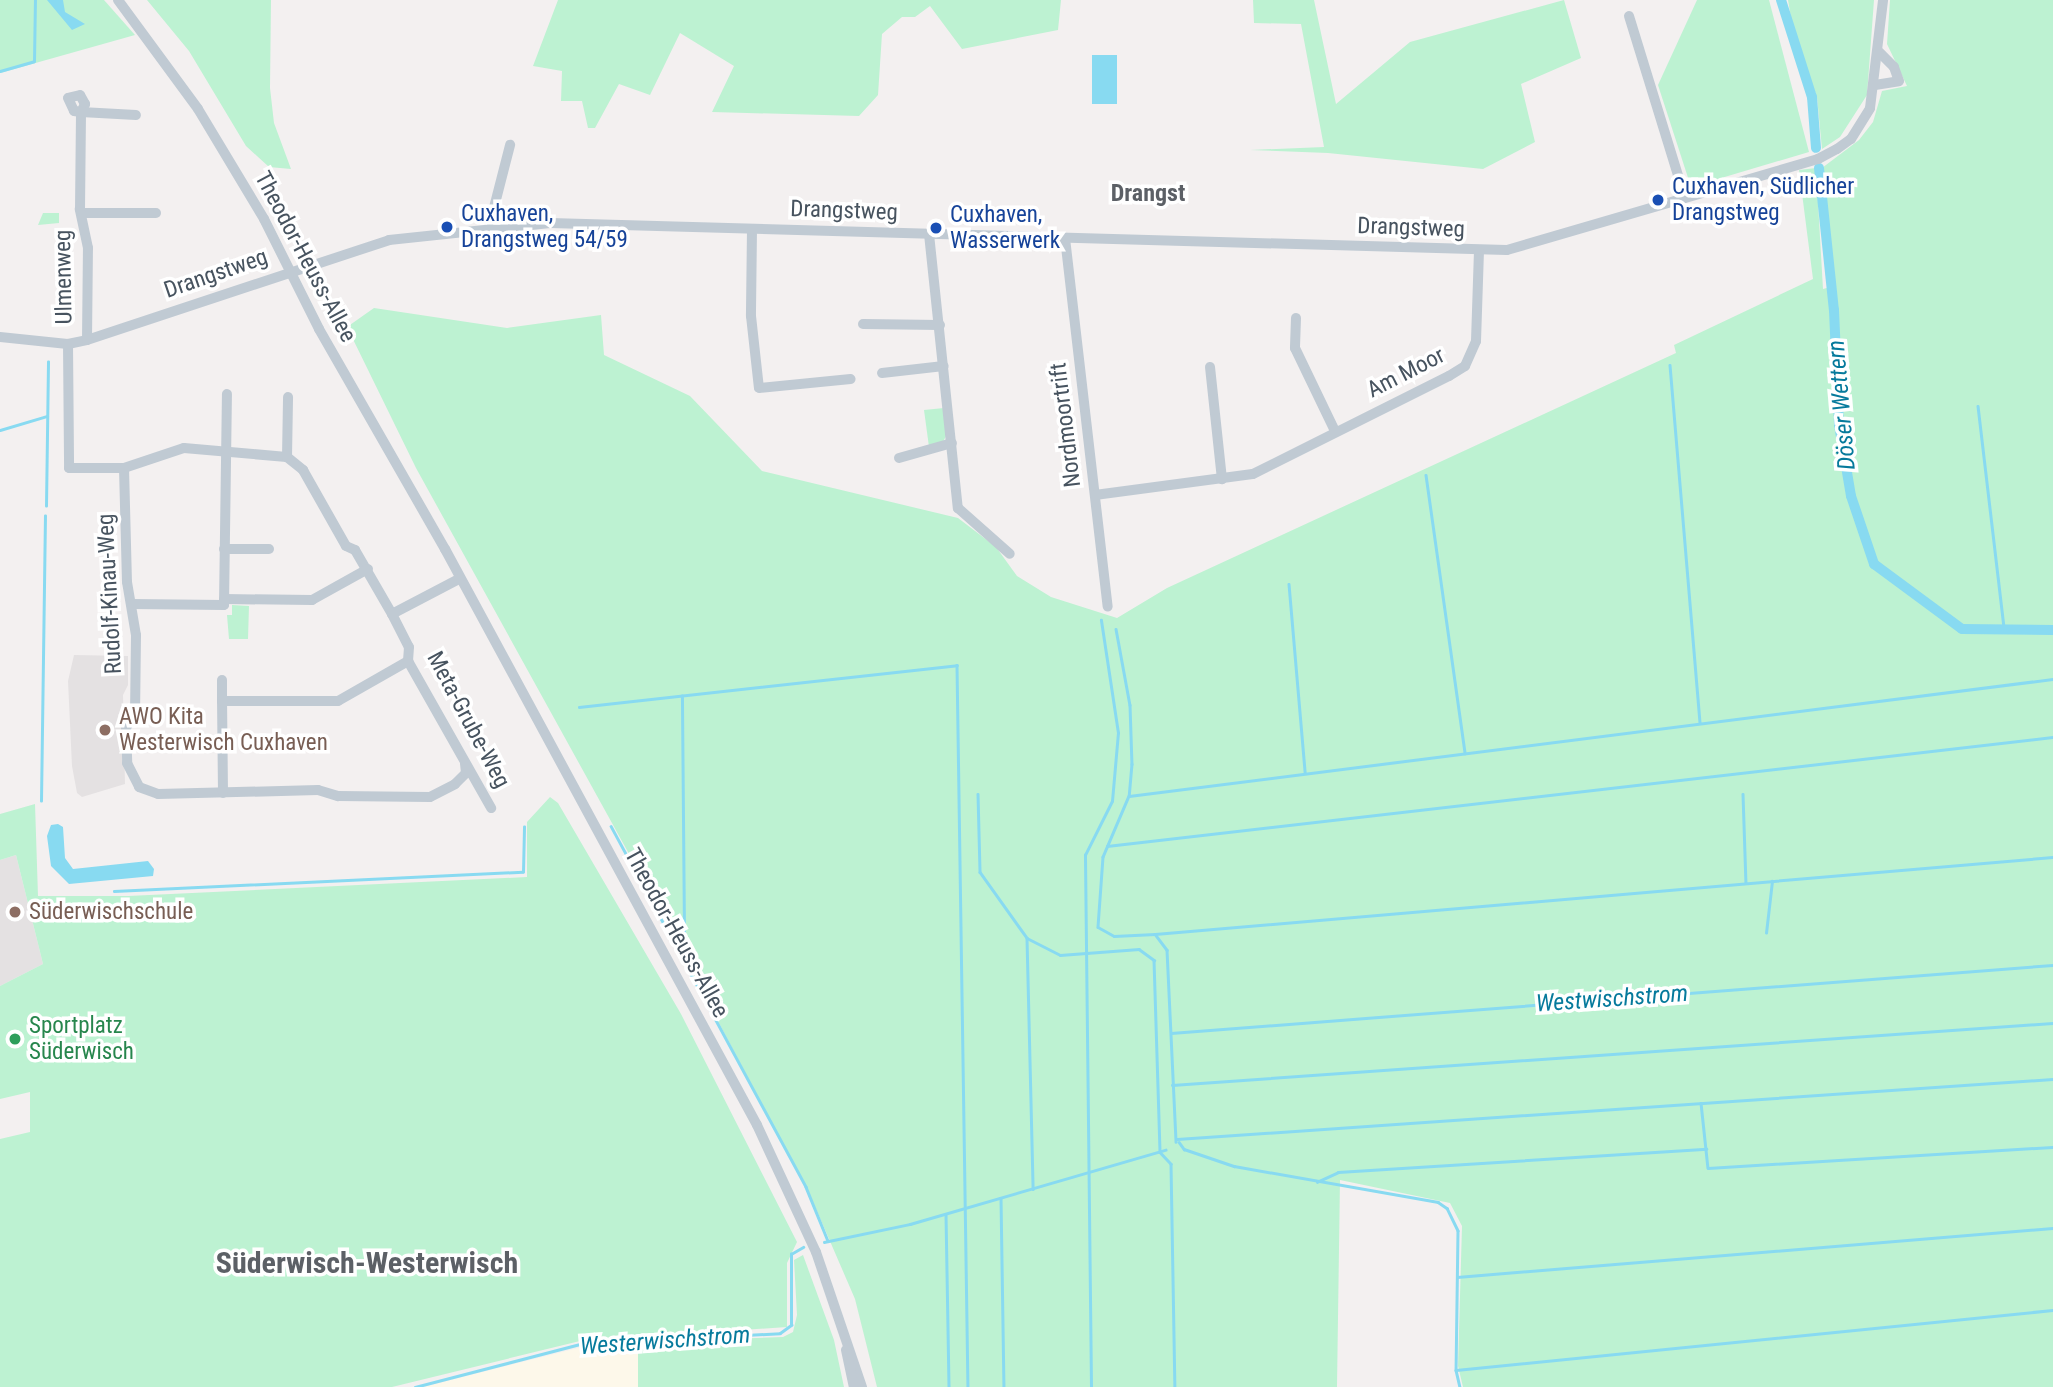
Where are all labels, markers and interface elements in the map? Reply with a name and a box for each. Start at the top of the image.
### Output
street label: Theodor-Heuss-Allee [248,167,362,347]
place label: Cuxhaven, Südlicher Drangstweg [1672,173,1854,227]
district label: Drangst [1111,180,1185,208]
marker: Cuxhaven, Südlicher Drangstweg [1650,192,1666,208]
street label: Drangstweg [790,195,898,227]
place label: Cuxhaven, Drangstweg 54/59 [461,200,628,254]
place label: Cuxhaven, Wasserwerk [950,201,1060,255]
street label: Drangstweg [1357,212,1465,244]
marker: Cuxhaven, Drangstweg 54/59 [439,219,455,235]
marker: Cuxhaven, Wasserwerk [928,220,944,236]
street label: Ulmenweg [49,230,79,324]
street label: Drangstweg [161,243,271,305]
water label: Döser Wettern [1822,339,1862,471]
street label: Am Moor [1363,342,1449,404]
street label: Nordmoortrift [1045,361,1087,489]
street label: Rudolf-Kinau-Weg [92,513,128,675]
street label: Meta-Grube-Weg [420,647,516,793]
place label: AWO Kita Westerwisch Cuxhaven [119,703,328,757]
marker: AWO Kita Westerwisch Cuxhaven [97,722,113,738]
street label: Theodor-Heuss-Allee [618,844,734,1022]
place label: Süderwischschule [29,898,193,926]
marker: Süderwischschule [7,904,23,920]
water label: Westwischstrom [1535,979,1689,1019]
place label: Sportplatz Süderwisch [29,1012,134,1066]
marker: Sportplatz Süderwisch [7,1031,23,1047]
district label: Süderwisch-Westerwisch [216,1245,518,1281]
water label: Westerwischstrom [579,1321,751,1361]

